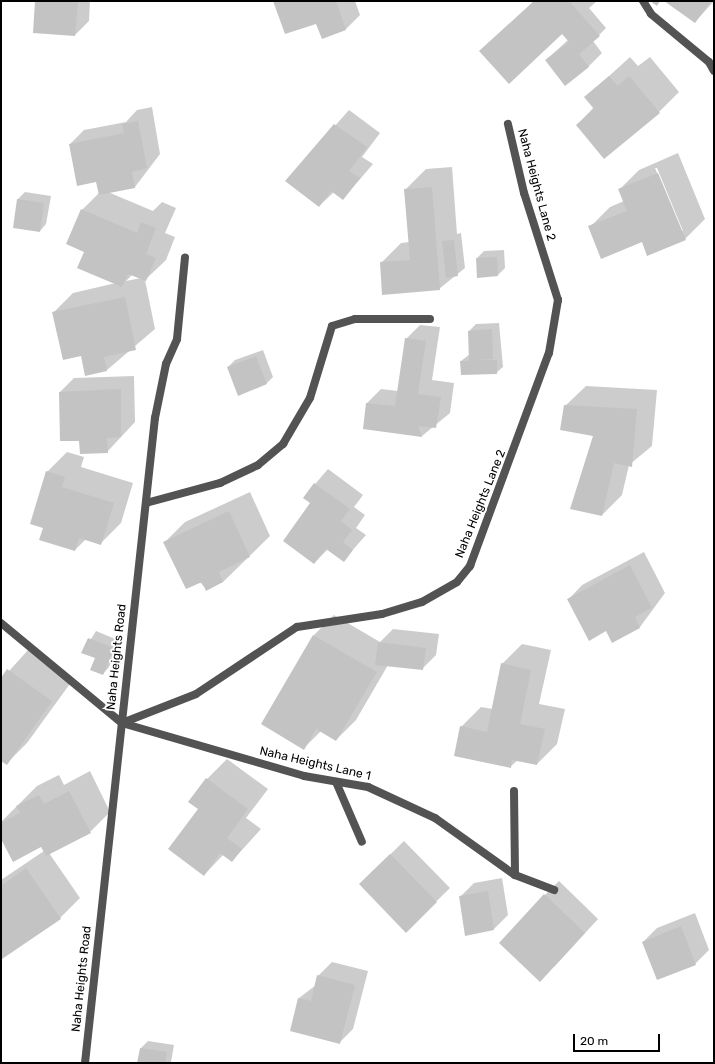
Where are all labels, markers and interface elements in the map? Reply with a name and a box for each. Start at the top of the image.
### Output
street label: Naha Heights Lane 2 [514,127,558,243]
street label: Naha Heights Lane 2 [453,448,509,560]
street label: Naha Heights Road [104,603,130,711]
street label: Naha Heights Lane 1 [258,744,372,784]
street label: Naha Heights Road [69,925,95,1033]
scale bar [575,1026,662,1052]
text: 20 m [580,1034,608,1048]

